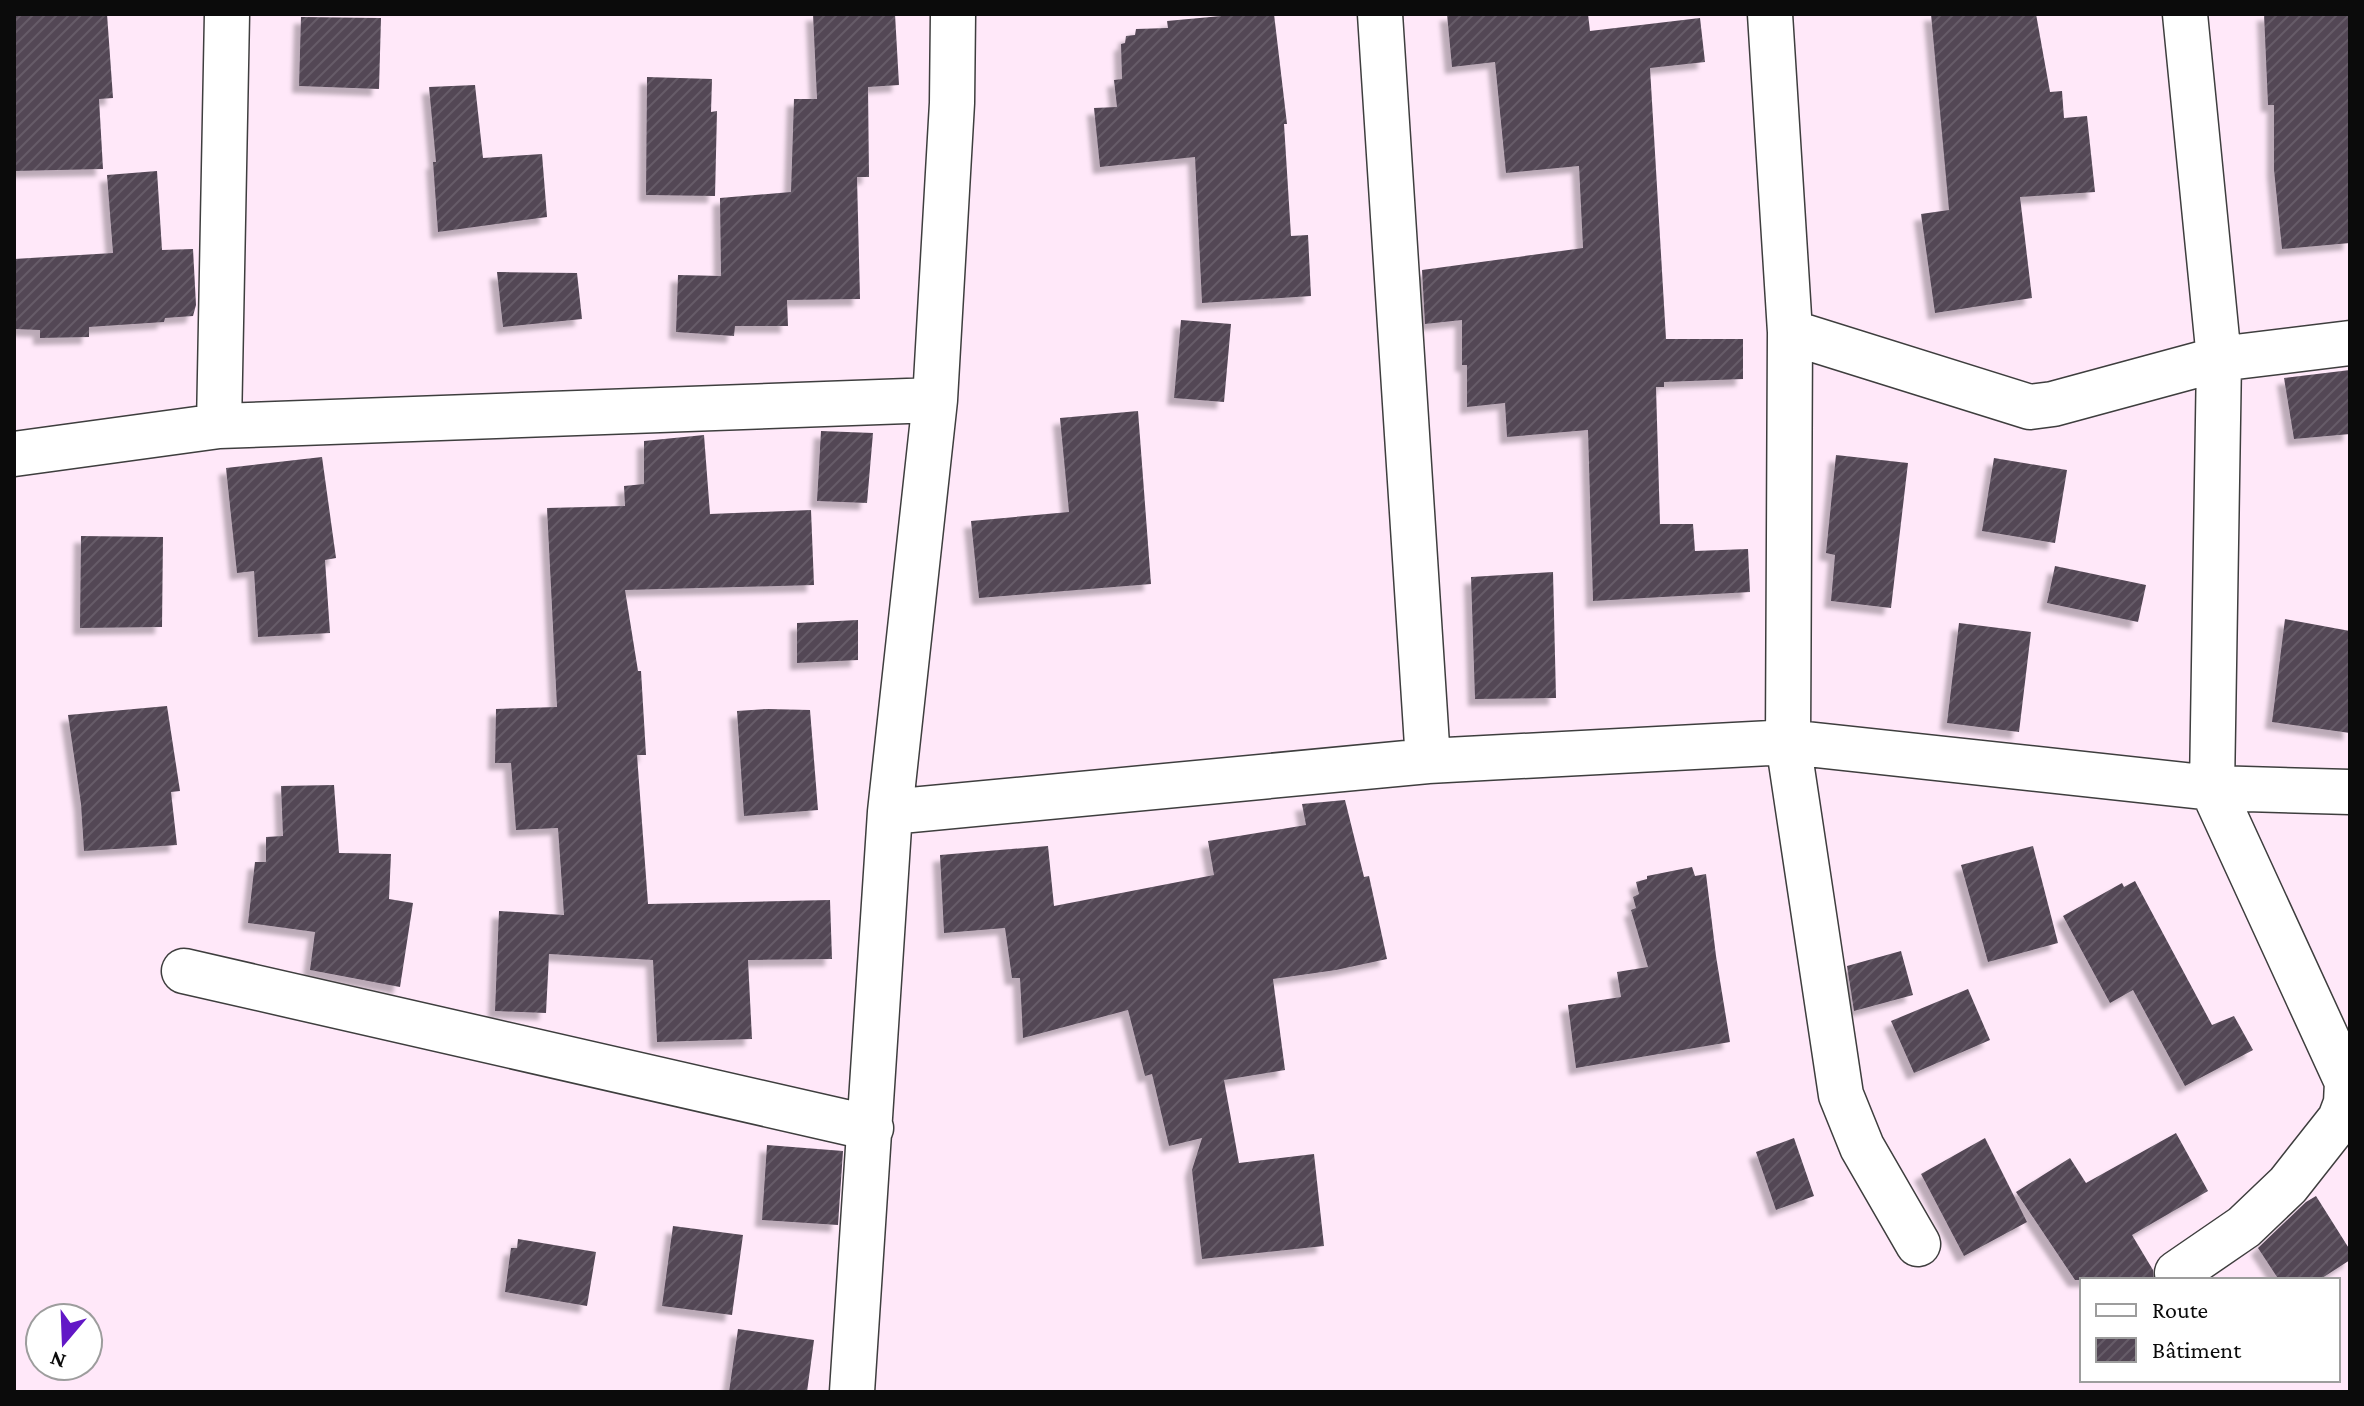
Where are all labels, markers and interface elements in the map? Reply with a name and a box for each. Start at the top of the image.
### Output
legend [2080,1278,2340,1382]
text: Route [2152,1296,2208,1323]
north arrow [24,1302,104,1382]
text: Bâtiment [2152,1336,2242,1363]
text: N [46,1346,69,1375]

